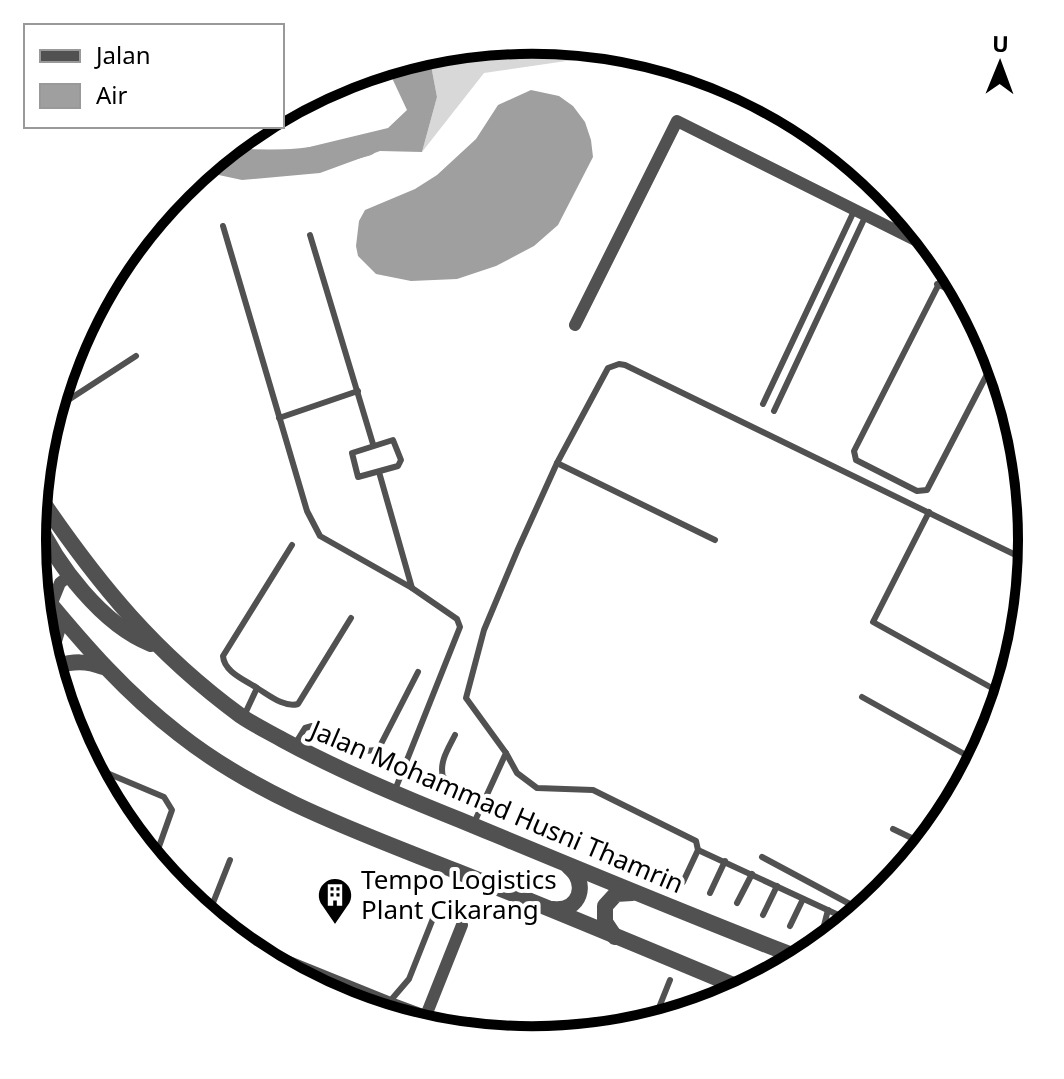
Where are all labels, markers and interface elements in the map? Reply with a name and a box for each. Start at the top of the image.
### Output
legend [24,24,284,128]
north arrow [960,24,1040,104]
text: U [992,28,1009,58]
text: Jalan [94,38,151,71]
text: Air [96,78,128,111]
street label: Jalan Mohammad Husni Thamrin [303,710,689,901]
place label: Tempo Logistics Plant Cikarang [361,861,557,927]
building icon: Tempo Logistics Plant Cikarang [316,876,354,926]

